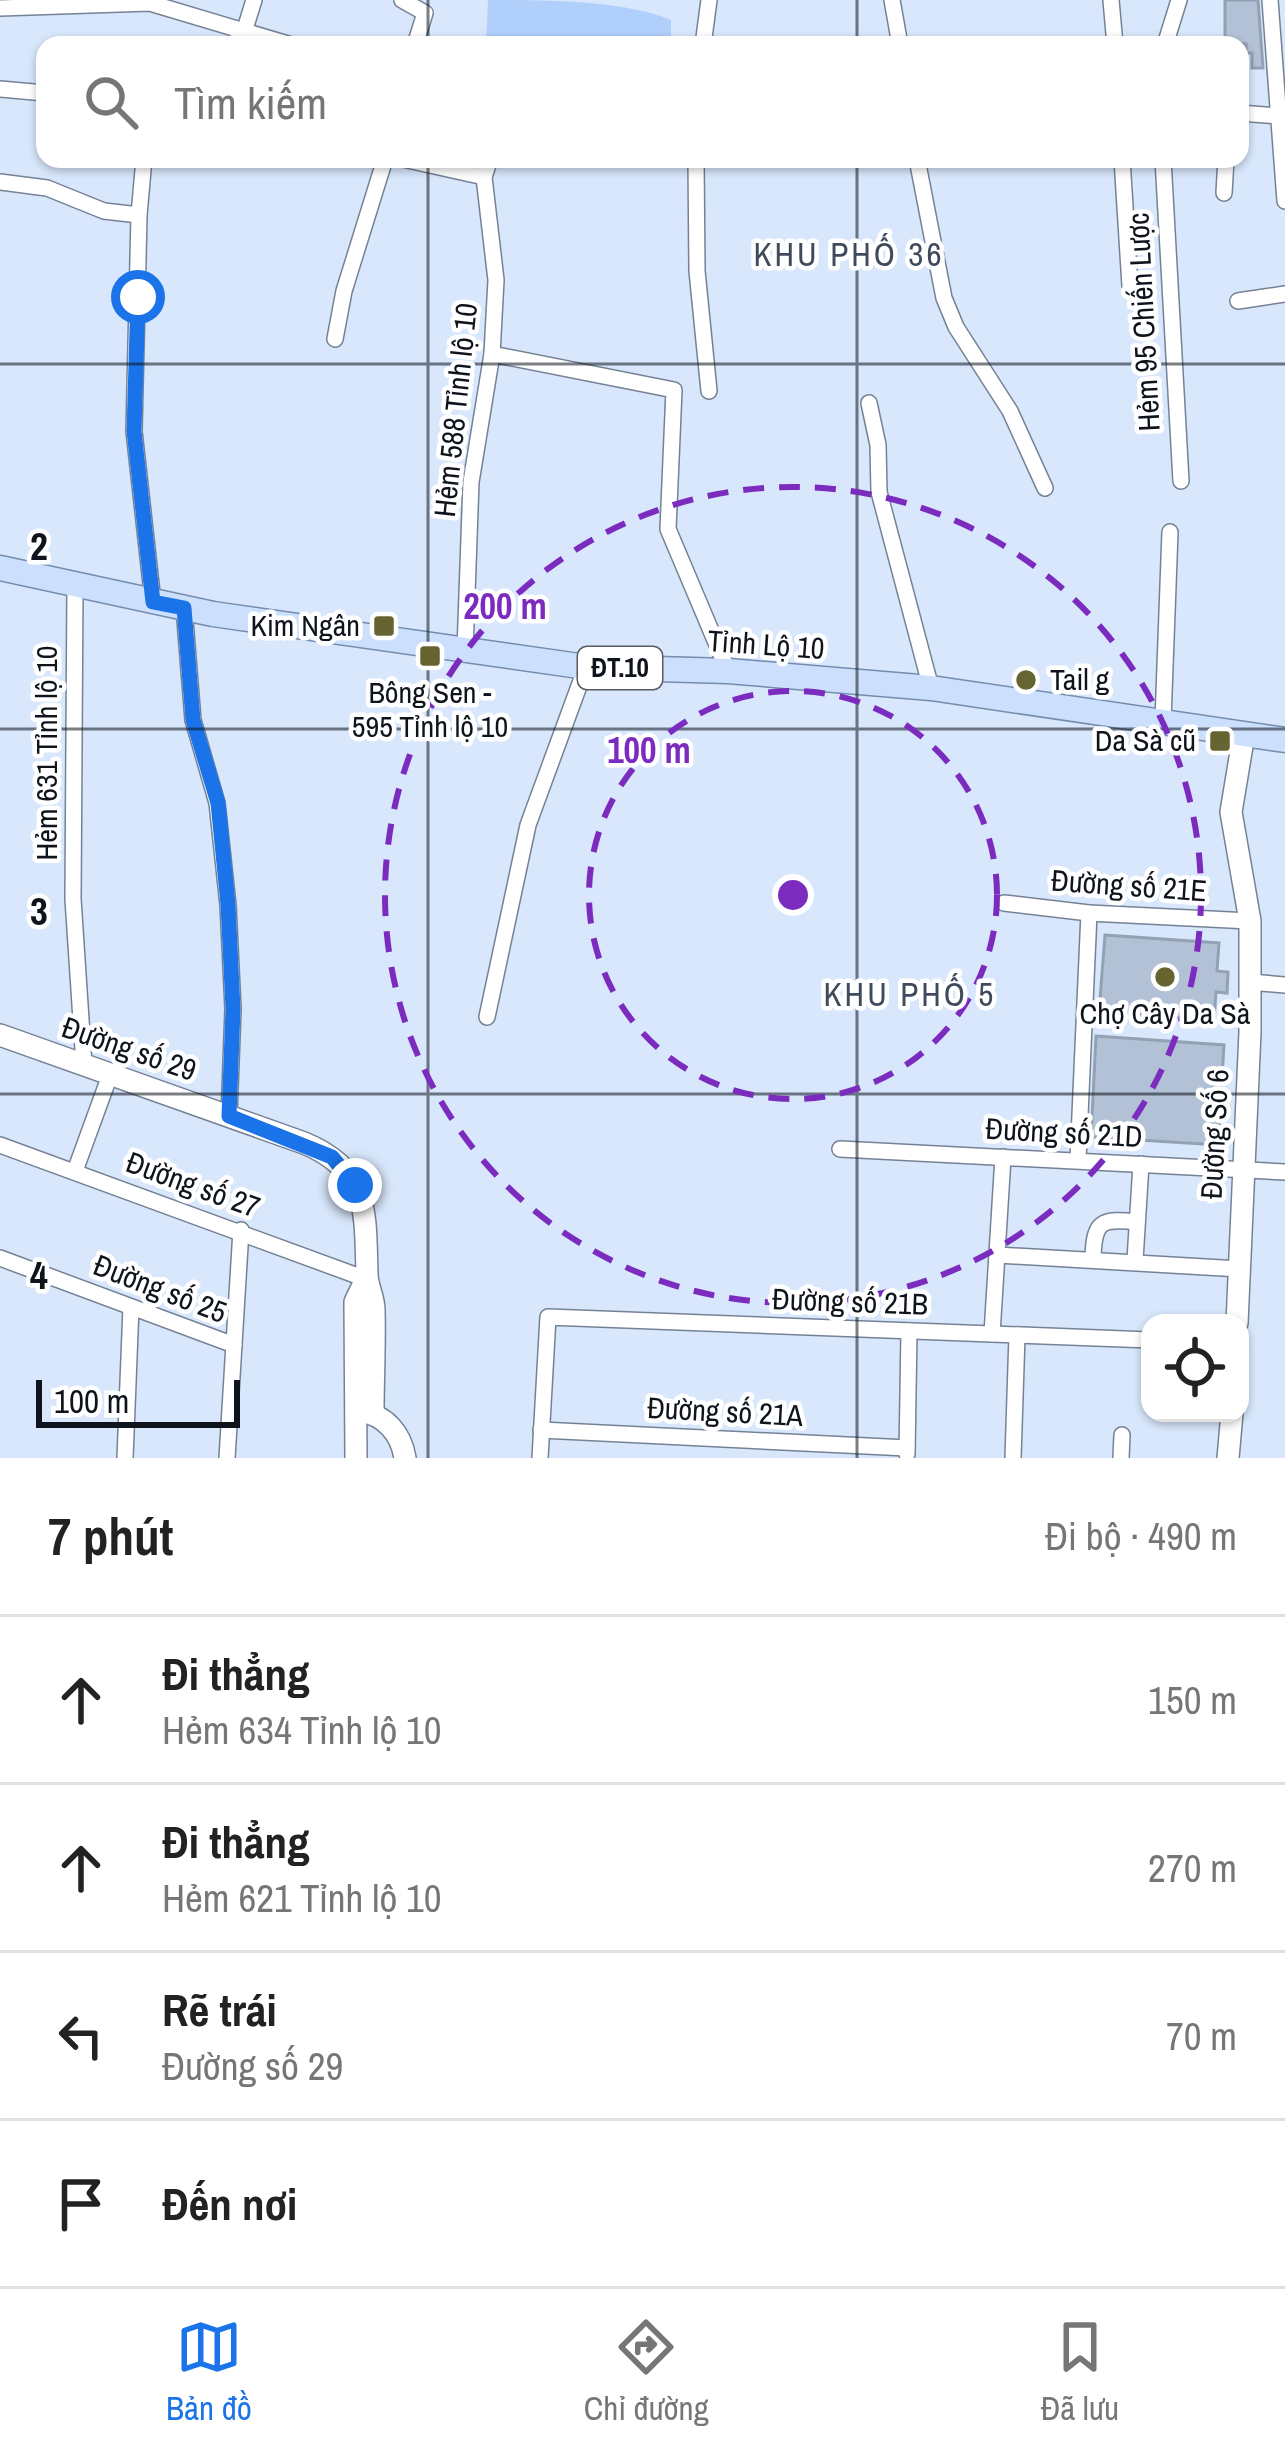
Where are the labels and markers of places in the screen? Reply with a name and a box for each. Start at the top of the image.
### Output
place label: Kim Ngân [251,605,360,645]
marker: Kim Ngân [371,613,397,639]
marker: Bông Sen - 595 Tỉnh lộ 10 [417,643,443,669]
place label: Tail g [1050,659,1110,699]
marker: Tail g [1013,667,1039,693]
place label: Bông Sen - 595 Tỉnh lộ 10 [352,672,508,746]
place label: Da Sà cũ [1095,720,1196,760]
marker: Da Sà cũ [1207,728,1233,754]
centre of rings [772,874,814,916]
marker: Chợ Cây Da Sà [1152,964,1178,990]
place label: Chợ Cây Da Sà [1080,993,1251,1033]

